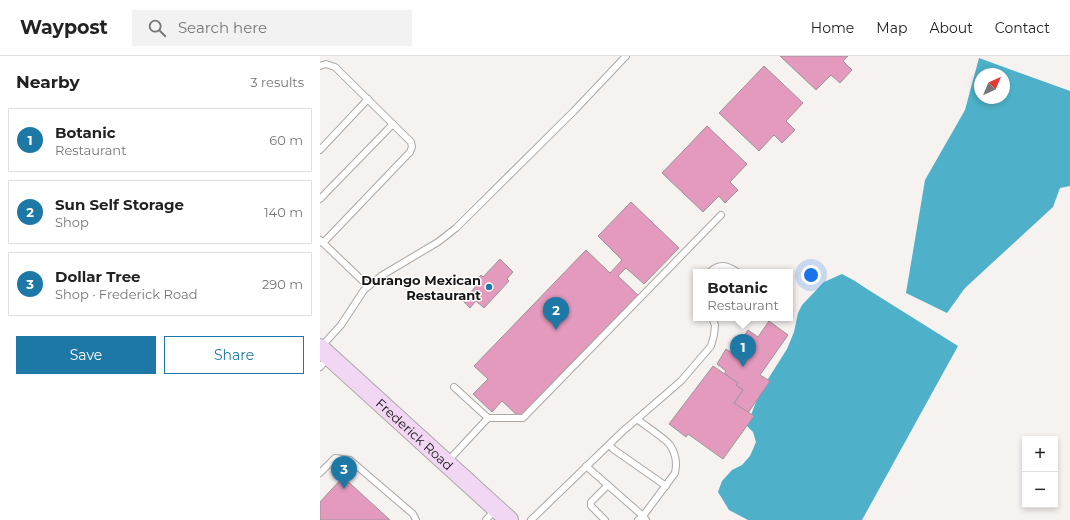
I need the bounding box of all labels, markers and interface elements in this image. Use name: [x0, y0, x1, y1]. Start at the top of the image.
search box: [132, 10, 412, 46]
text: Waypost: [20, 16, 108, 39]
icon: search: [146, 17, 168, 39]
text: Search here: [178, 18, 267, 37]
text: Home: [811, 19, 854, 37]
text: Map: [876, 19, 907, 37]
text: About: [929, 19, 973, 37]
text: Contact: [995, 19, 1050, 37]
north arrow: [974, 68, 1010, 104]
text: Nearby: [16, 72, 80, 92]
text: 3 results: [250, 74, 304, 90]
text: Botanic: [55, 123, 116, 142]
text: 1: [27, 132, 33, 148]
text: 60 m: [269, 132, 303, 148]
text: Restaurant: [55, 142, 126, 158]
text: Sun Self Storage: [55, 195, 184, 214]
text: 2: [26, 204, 34, 220]
text: 140 m: [264, 204, 303, 220]
text: Shop: [55, 214, 89, 230]
your location: [801, 265, 821, 285]
text: Dollar Tree: [55, 267, 141, 286]
popup: [693, 269, 793, 321]
place label: Durango Mexican Restaurant: [361, 272, 481, 303]
text: 3: [26, 276, 34, 292]
text: 290 m: [262, 276, 303, 292]
text: Botanic: [707, 278, 768, 297]
marker: Durango Mexican Restaurant: [484, 282, 494, 292]
text: Shop · Frederick Road: [55, 286, 198, 302]
pin: 2: [543, 297, 569, 330]
text: Restaurant: [707, 297, 779, 313]
pin: 1: [730, 334, 756, 367]
button: Save: [16, 336, 156, 374]
button: Share: [164, 336, 304, 374]
street label: Frederick Road: [373, 395, 457, 473]
map controls: [1022, 436, 1058, 508]
button: +: [1022, 436, 1058, 472]
pin: 3: [331, 456, 357, 489]
button: −: [1022, 472, 1058, 508]

